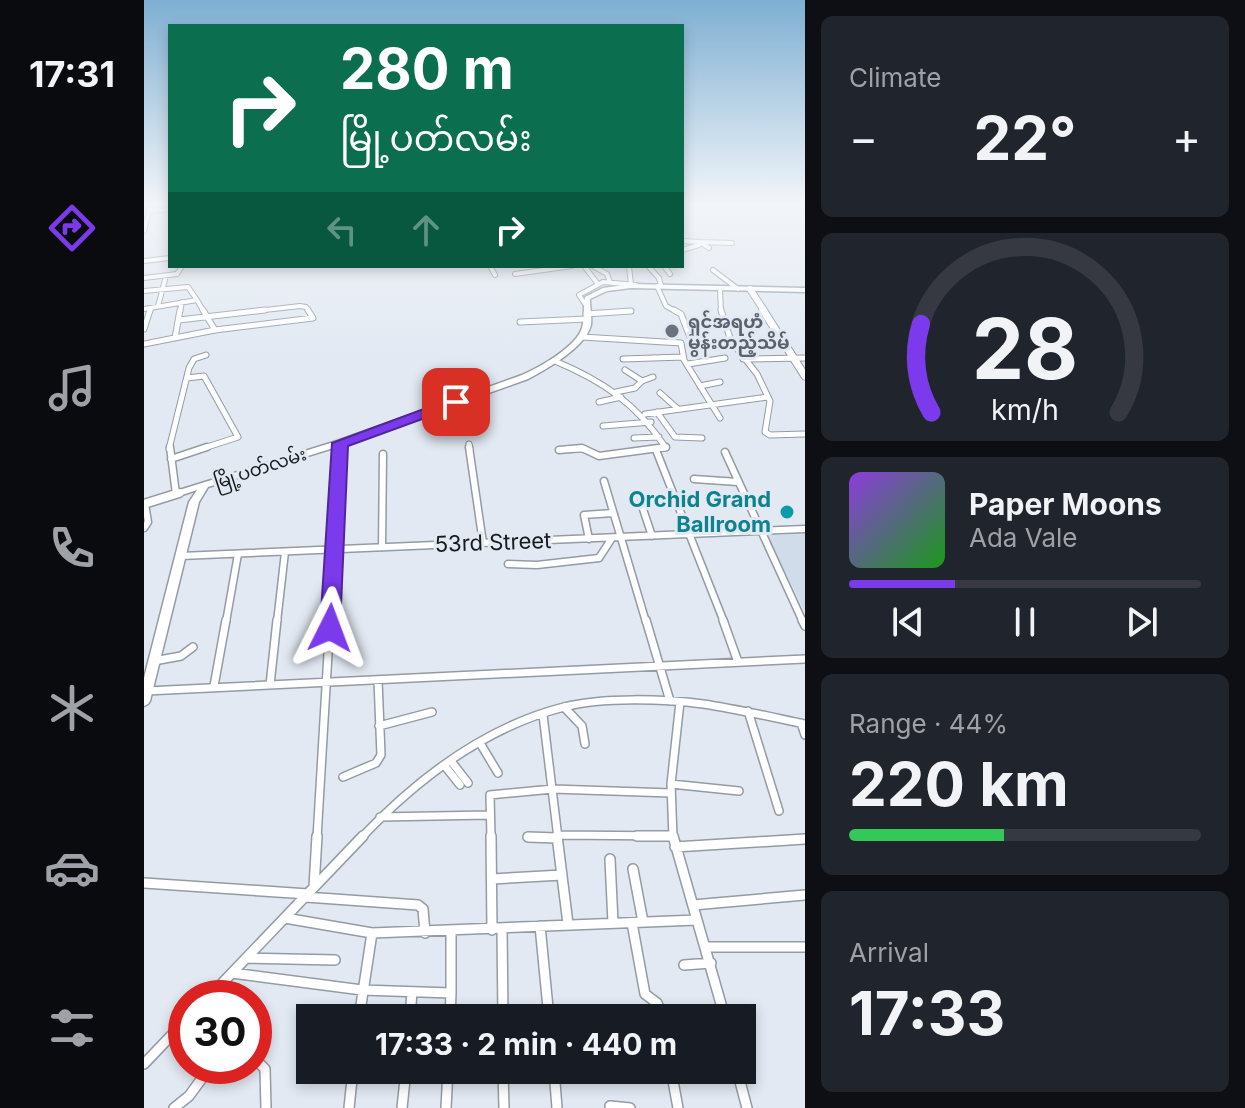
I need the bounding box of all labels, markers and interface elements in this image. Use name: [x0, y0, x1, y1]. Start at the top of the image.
text: 280 m: [340, 35, 514, 103]
text: 17:31: [29, 52, 115, 96]
icon: right: [208, 56, 312, 160]
text: Climate: [849, 62, 941, 93]
text: 22°: [973, 102, 1077, 174]
text: −: [849, 111, 878, 165]
text: +: [1172, 111, 1201, 165]
text: မြို့ပတ်လမ်း: [340, 116, 532, 160]
icon: directions: [44, 200, 100, 256]
icon: left: [320, 208, 364, 252]
icon: ahead: [404, 208, 448, 252]
icon: right: [488, 208, 532, 252]
text: 28: [972, 298, 1078, 399]
place label: ရှင်အရဟံ မွန်းတည့်သိမ်: [688, 310, 790, 357]
marker: ရှင်အရဟံ မွန်းတည့်သိမ်: [663, 322, 681, 340]
icon: music: [44, 360, 100, 416]
pin: [422, 368, 490, 436]
icon: arrive: [434, 380, 478, 424]
text: km/h: [991, 392, 1059, 427]
street label: မြို့ပတ်လမ်း: [210, 440, 310, 498]
place label: Orchid Grand Ballroom: [628, 486, 771, 537]
text: Paper Moons: [969, 486, 1162, 522]
marker: Orchid Grand Ballroom: [778, 503, 796, 521]
icon: phone: [44, 520, 100, 576]
text: Ada Vale: [969, 522, 1077, 553]
street label: 53rd Street: [434, 527, 552, 557]
position arrow: [288, 586, 372, 670]
icon: previous: [886, 600, 930, 644]
icon: pause: [1003, 600, 1047, 644]
icon: next: [1120, 600, 1164, 644]
icon: climate: [44, 680, 100, 736]
text: Range · 44%: [849, 708, 1008, 739]
text: 220 km: [849, 748, 1069, 820]
icon: car: [44, 840, 100, 896]
text: Arrival: [849, 937, 929, 968]
text: 17:33: [849, 977, 1005, 1049]
speed limit sign: 30: [168, 980, 272, 1084]
icon: filters: [44, 1000, 100, 1056]
text: 17:33 · 2 min · 440 m: [375, 1026, 677, 1062]

